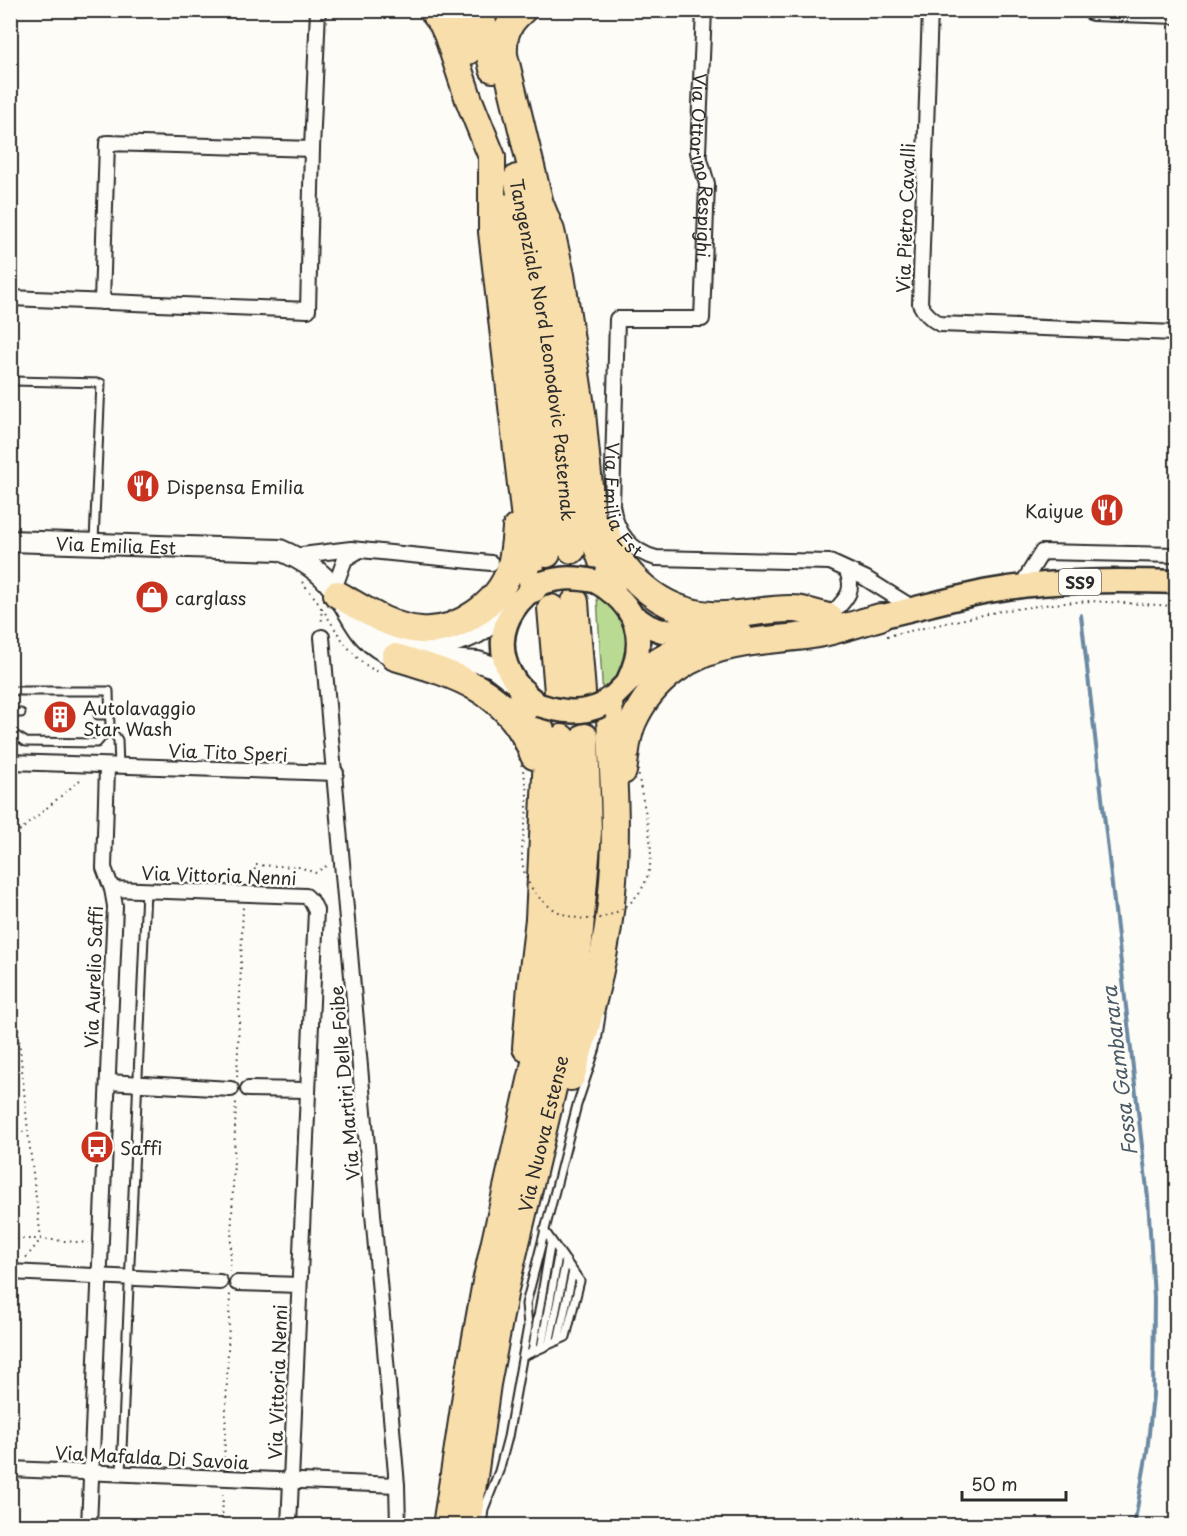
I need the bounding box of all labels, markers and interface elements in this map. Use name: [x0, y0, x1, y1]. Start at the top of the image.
street label: Via Ottorino Respighi: [684, 72, 720, 258]
street label: Via Pietro Cavalli: [889, 142, 921, 294]
street label: Tangenziale Nord Leonodovic Pasternak: [504, 176, 583, 522]
street label: Via Emilia Est: [599, 442, 649, 564]
restaurant icon: Dispensa Emilia: [125, 468, 161, 504]
place label: Dispensa Emilia: [166, 473, 304, 500]
restaurant icon: Kaiyue: [1089, 492, 1125, 528]
place label: Kaiyue: [1025, 497, 1084, 524]
street label: Via Emilia Est: [55, 529, 177, 560]
road number: SS9: [1059, 569, 1101, 595]
shop icon: carglass: [134, 579, 170, 615]
place label: carglass: [175, 584, 246, 611]
place label: Autolavaggio Star Wash: [83, 694, 196, 742]
building icon: Autolavaggio Star Wash: [42, 699, 78, 735]
street label: Via Tito Speri: [168, 736, 288, 768]
street label: Via Vittoria Nenni: [141, 859, 297, 891]
street label: Via Aurelio Saffi: [77, 905, 109, 1049]
water label: Fossa Gambarara: [1094, 983, 1144, 1158]
street label: Via Martiri Delle Foibe: [322, 985, 366, 1181]
street label: Via Nuova Estense: [510, 1052, 574, 1215]
bus stop icon: Saffi: [79, 1129, 115, 1165]
place label: Saffi: [120, 1134, 162, 1161]
street label: Via Vittoria Nenni: [261, 1304, 293, 1460]
street label: Via Mafalda Di Savoia: [54, 1438, 250, 1476]
scale bar: [962, 1464, 1066, 1502]
text: 50 m: [971, 1470, 1018, 1497]

